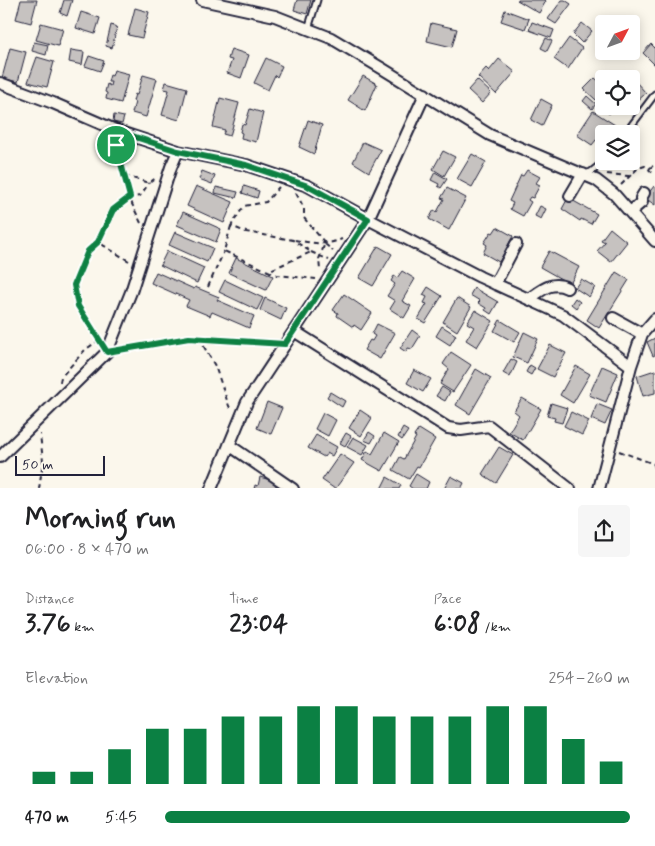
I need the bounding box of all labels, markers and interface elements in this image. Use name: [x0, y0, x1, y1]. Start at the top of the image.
north arrow: [595, 15, 640, 60]
map controls: [595, 15, 640, 170]
button: locate: [595, 70, 640, 115]
pin: [95, 124, 137, 166]
button: layers: [595, 125, 640, 170]
icon: arrive: [102, 131, 130, 159]
scale bar: [15, 453, 105, 477]
text: 50 m: [22, 456, 53, 474]
text: Morning run: [25, 501, 176, 538]
button: share: [578, 505, 630, 557]
text: 06:00 · 8 × 470 m: [25, 539, 149, 560]
text: Distance: [25, 590, 74, 608]
text: Time: [229, 590, 259, 608]
text: Pace: [434, 590, 462, 608]
text: 3.76: [25, 608, 71, 641]
text: 23:04: [229, 608, 288, 641]
text: 6:08: [434, 608, 481, 641]
text: km: [71, 618, 95, 636]
text: /km: [481, 618, 511, 636]
text: Elevation: [25, 668, 88, 689]
text: 254–260 m: [549, 668, 630, 689]
text: 470 m: [25, 807, 69, 828]
text: 5:45: [105, 807, 137, 828]

